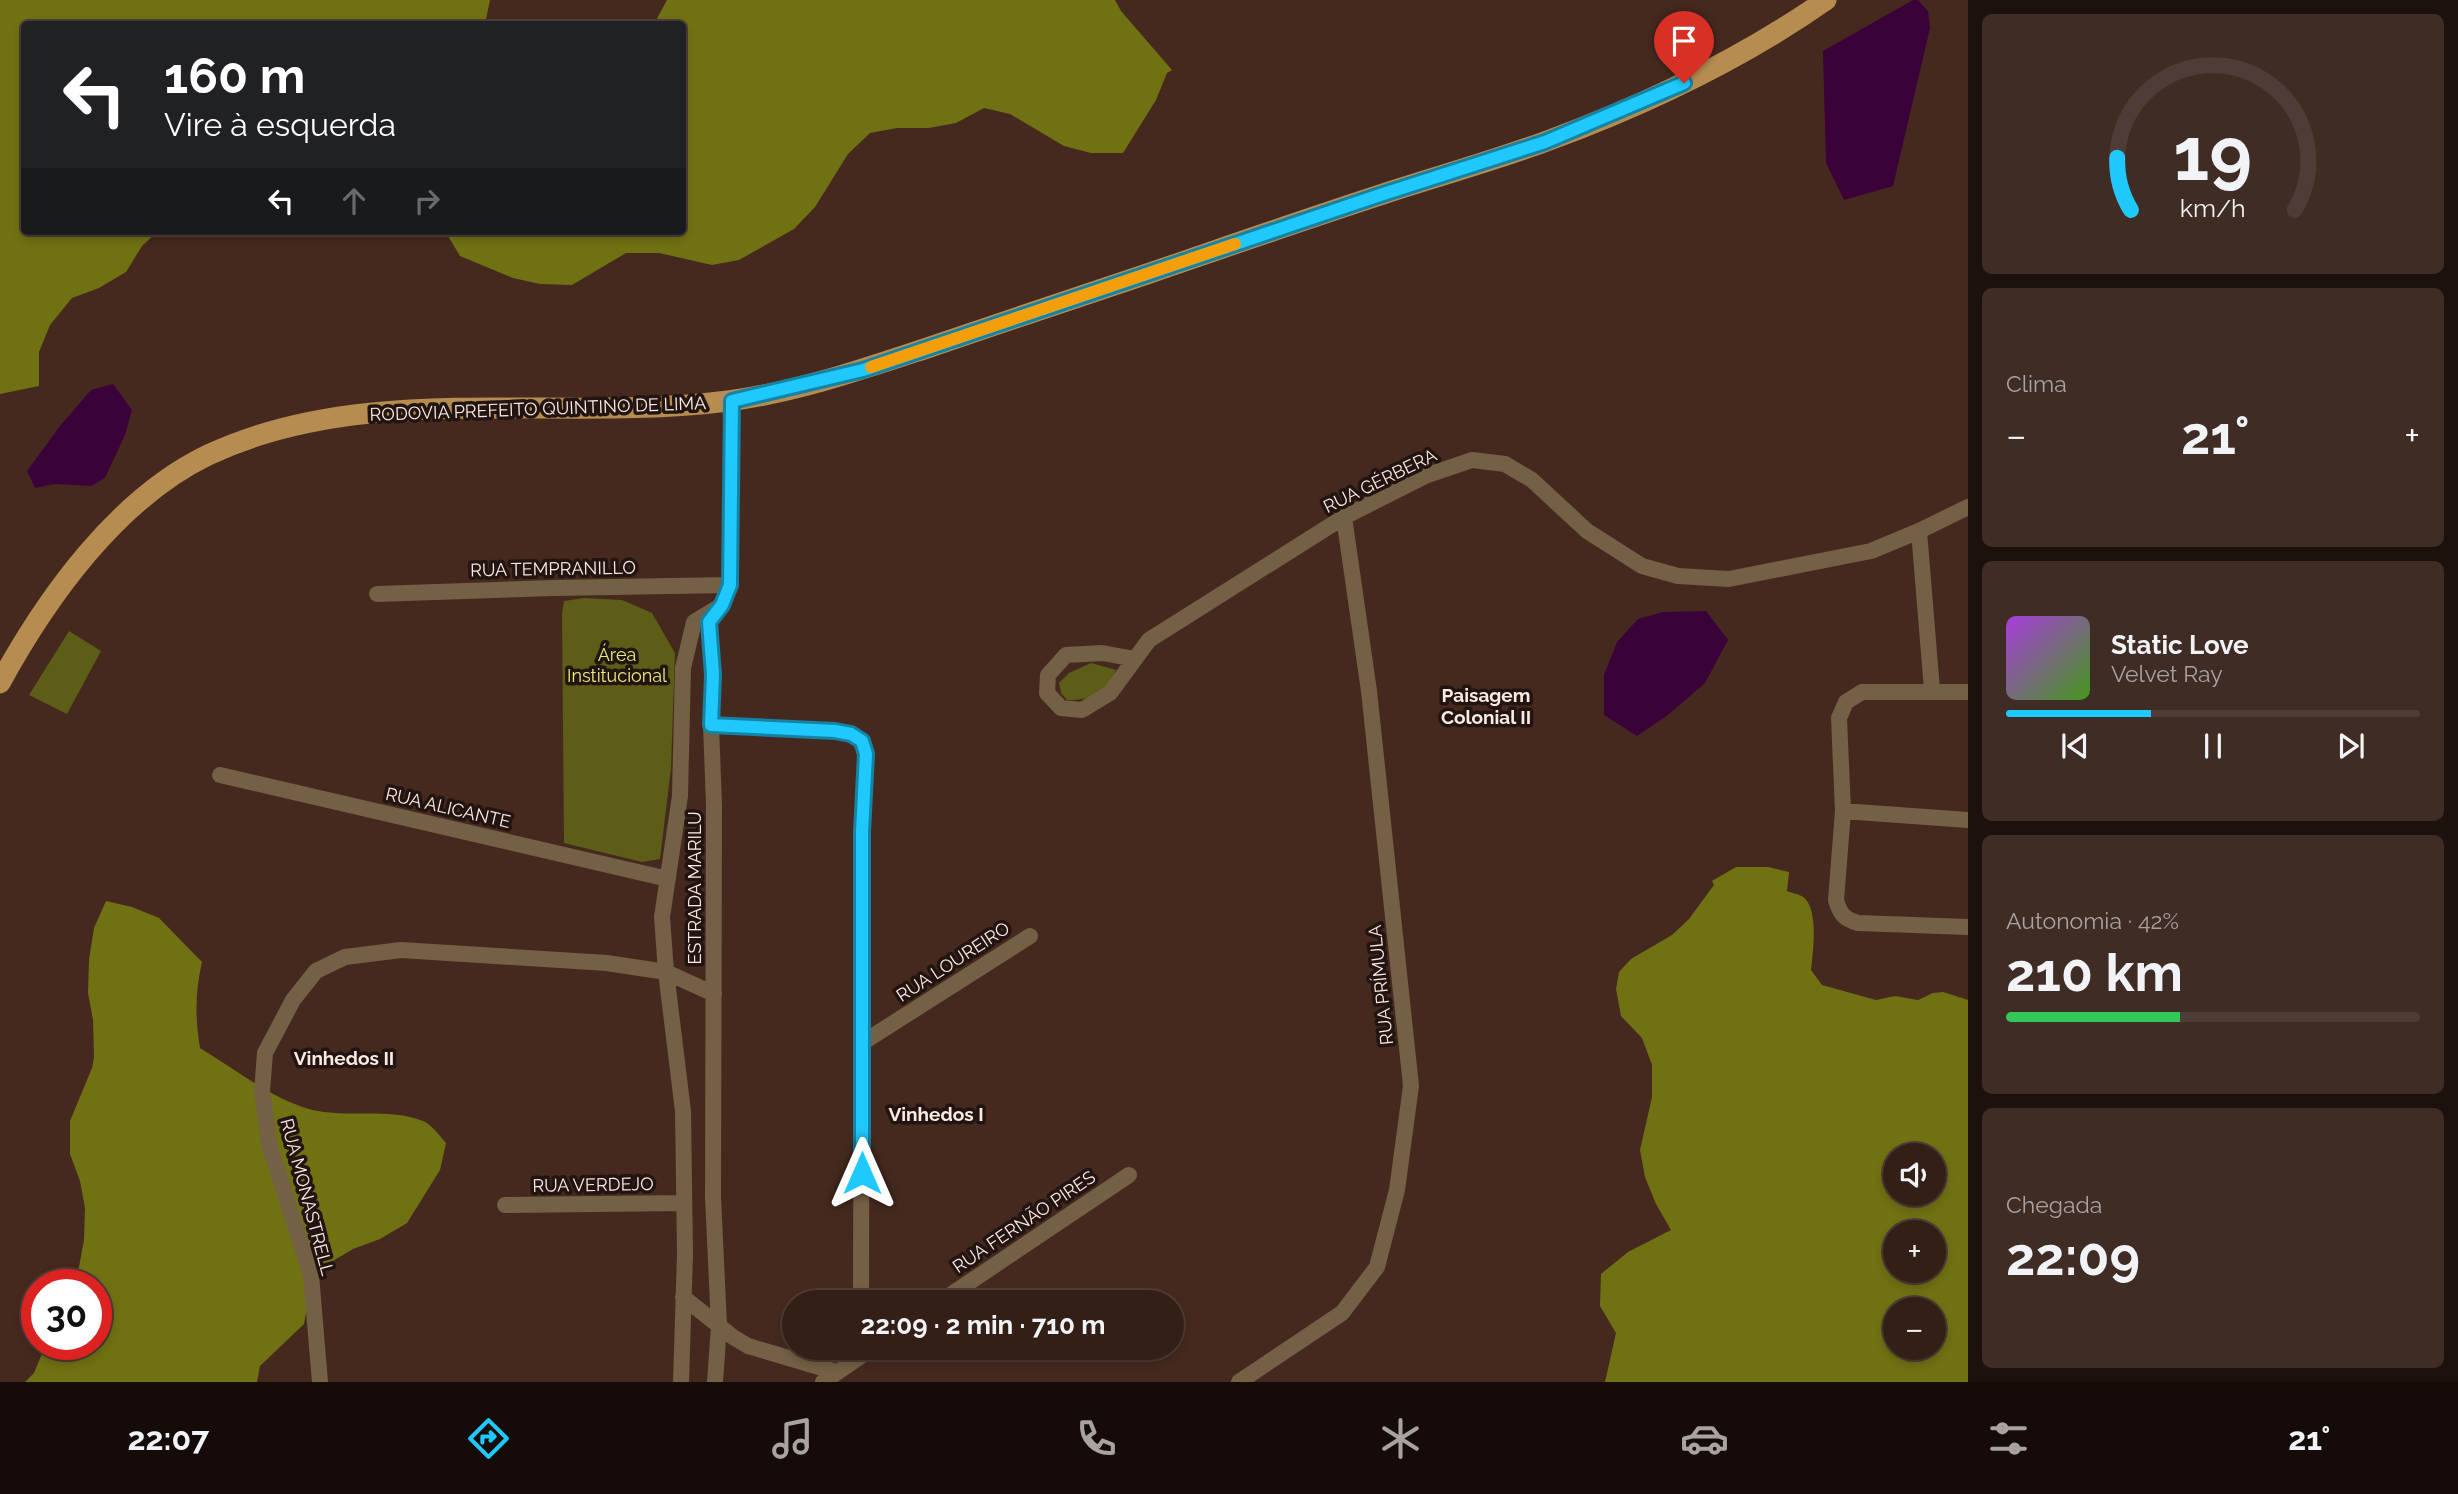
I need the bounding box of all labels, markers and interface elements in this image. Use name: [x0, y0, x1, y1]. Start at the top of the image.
pin: [1654, 11, 1714, 83]
icon: arrive: [1665, 22, 1703, 60]
text: 160 m: [164, 47, 305, 104]
icon: left: [49, 49, 140, 140]
text: Vire à esquerda: [164, 106, 396, 143]
text: 19: [2174, 112, 2252, 197]
icon: left: [262, 182, 300, 220]
icon: ahead: [335, 182, 373, 220]
icon: right: [408, 182, 446, 220]
text: km/h: [2180, 193, 2246, 223]
text: Clima: [2006, 370, 2067, 397]
street label: RODOVIA PREFEITO QUINTINO DE LIMA: [369, 392, 707, 425]
text: 21°: [2181, 405, 2250, 466]
text: −: [2006, 413, 2026, 458]
text: +: [2404, 413, 2420, 458]
street label: RUA GÉRBERA: [1319, 443, 1440, 517]
street label: RUA TEMPRANILLO: [470, 557, 636, 580]
text: Static Love: [2111, 630, 2249, 660]
park label: Área Institucional: [567, 643, 667, 686]
text: Velvet Ray: [2111, 660, 2223, 687]
district label: Paisagem Colonial II: [1441, 684, 1531, 728]
icon: previous: [2056, 727, 2094, 765]
icon: pause: [2194, 727, 2232, 765]
icon: next: [2332, 727, 2370, 765]
street label: RUA ALICANTE: [384, 783, 513, 832]
street label: ESTRADA MARILU: [684, 812, 705, 964]
text: Autonomia · 42%: [2006, 907, 2179, 934]
street label: RUA LOUREIRO: [892, 917, 1013, 1006]
street label: RUA PRÍMULA: [1363, 924, 1397, 1046]
text: 210 km: [2006, 942, 2183, 1003]
district label: Vinhedos II: [294, 1047, 394, 1069]
district label: Vinhedos I: [888, 1103, 984, 1125]
street label: RUA MONASTRELL: [276, 1116, 339, 1278]
position arrow: [825, 1136, 899, 1210]
map controls: [1883, 1143, 1946, 1360]
button: sound: [1883, 1143, 1946, 1206]
street label: RUA FERNÃO PIRES: [949, 1166, 1099, 1277]
street label: RUA VERDEJO: [532, 1173, 654, 1196]
text: Chegada: [2006, 1191, 2102, 1218]
button: +: [1883, 1220, 1946, 1283]
text: 22:09: [2006, 1226, 2140, 1287]
speed limit sign: 30: [21, 1269, 112, 1360]
button: −: [1883, 1297, 1946, 1360]
text: 22:09 · 2 min · 710 m: [861, 1310, 1105, 1340]
icon: directions: [464, 1414, 513, 1463]
icon: music: [768, 1414, 817, 1463]
icon: phone: [1072, 1414, 1121, 1463]
icon: climate: [1376, 1414, 1425, 1463]
icon: car: [1680, 1414, 1729, 1463]
icon: filters: [1984, 1414, 2033, 1463]
text: 22:07: [128, 1420, 209, 1457]
text: 21°: [2288, 1420, 2330, 1457]

